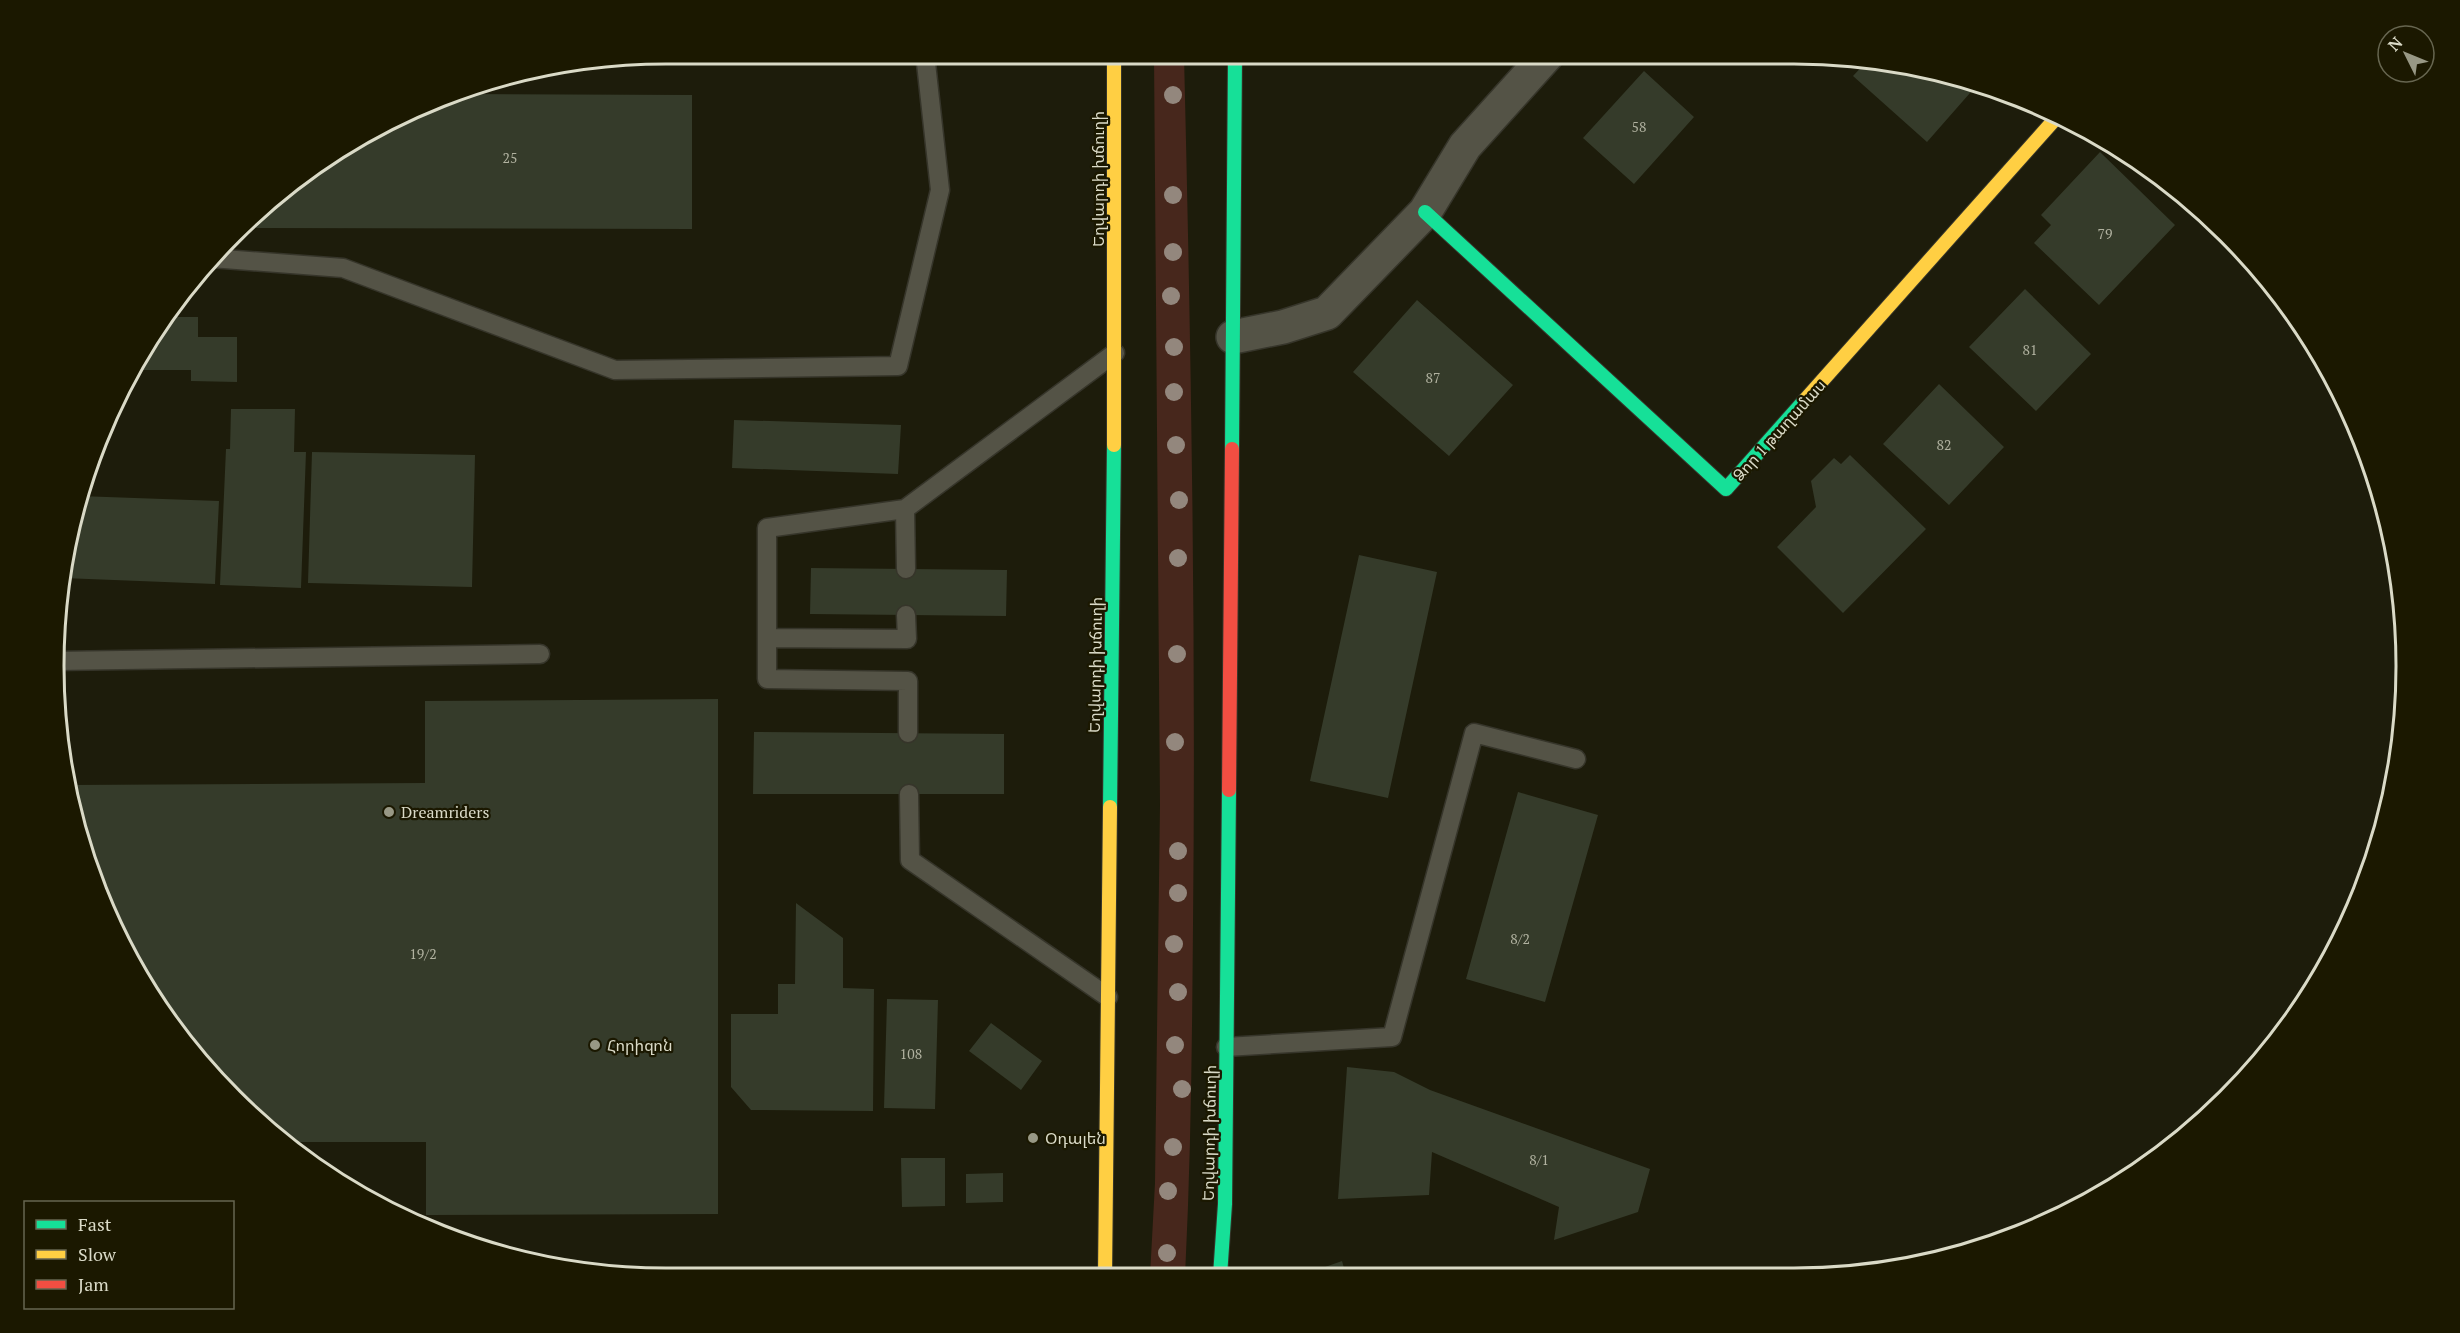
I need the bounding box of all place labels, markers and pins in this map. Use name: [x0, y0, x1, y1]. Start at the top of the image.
place label: Dreamriders: [401, 801, 489, 823]
marker: Dreamriders: [382, 805, 396, 819]
place label: Հորիզոն: [607, 1034, 672, 1056]
marker: Հորիզոն: [588, 1038, 602, 1052]
place label: Օդալեն: [1045, 1127, 1106, 1149]
marker: Օդալեն: [1026, 1131, 1040, 1145]

